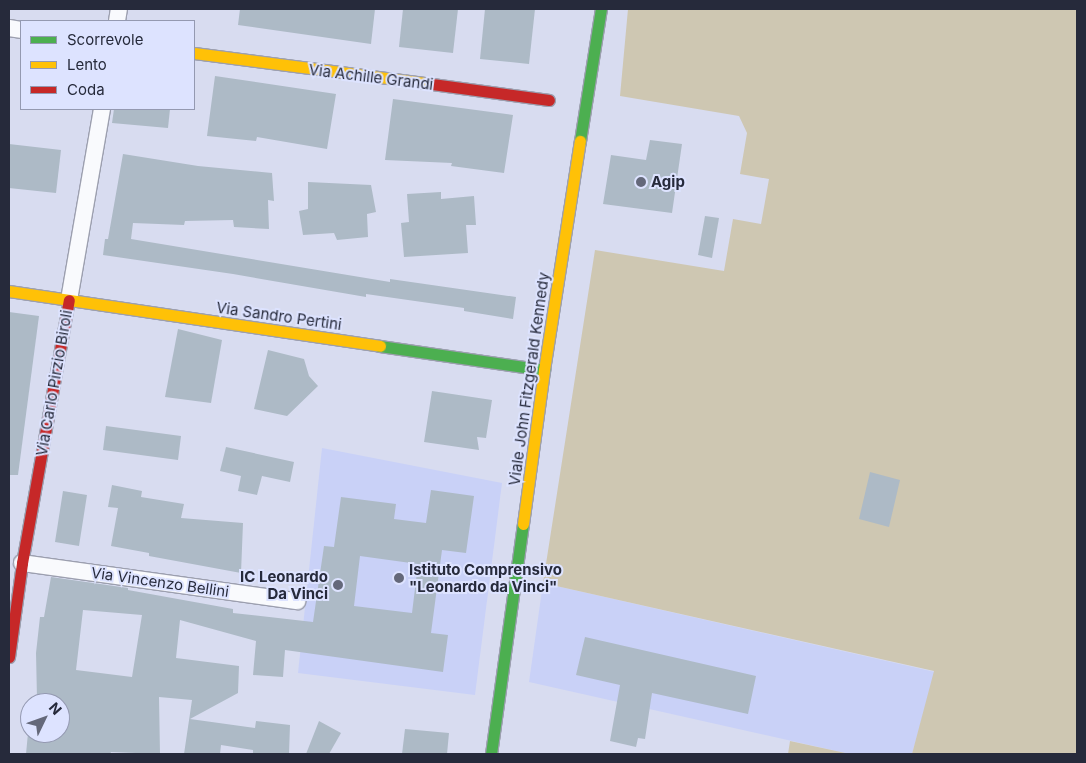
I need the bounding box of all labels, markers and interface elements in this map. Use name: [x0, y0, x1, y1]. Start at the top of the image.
legend: [20, 20, 195, 110]
text: Scorrevole: [67, 30, 143, 49]
text: Lento: [67, 55, 107, 74]
street label: Via Achille Grandi: [308, 60, 434, 94]
text: Coda: [67, 80, 105, 99]
place label: Agip: [651, 173, 685, 191]
marker: Agip: [635, 176, 647, 188]
street label: Viale John Fitzgerald Kennedy: [505, 271, 553, 487]
street label: Via Sandro Pertini: [215, 298, 343, 334]
street label: Via Carlo Pirzio Biroli: [32, 309, 76, 457]
place label: Istituto Comprensivo "Leonardo da Vinci": [409, 560, 562, 595]
street label: Via Vincenzo Bellini: [90, 563, 230, 601]
place label: IC Leonardo Da Vinci: [240, 567, 328, 602]
marker: Istituto Comprensivo "Leonardo da Vinci": [393, 572, 405, 584]
marker: IC Leonardo Da Vinci: [332, 579, 344, 591]
north arrow: [20, 693, 70, 743]
text: N: [46, 699, 66, 718]

